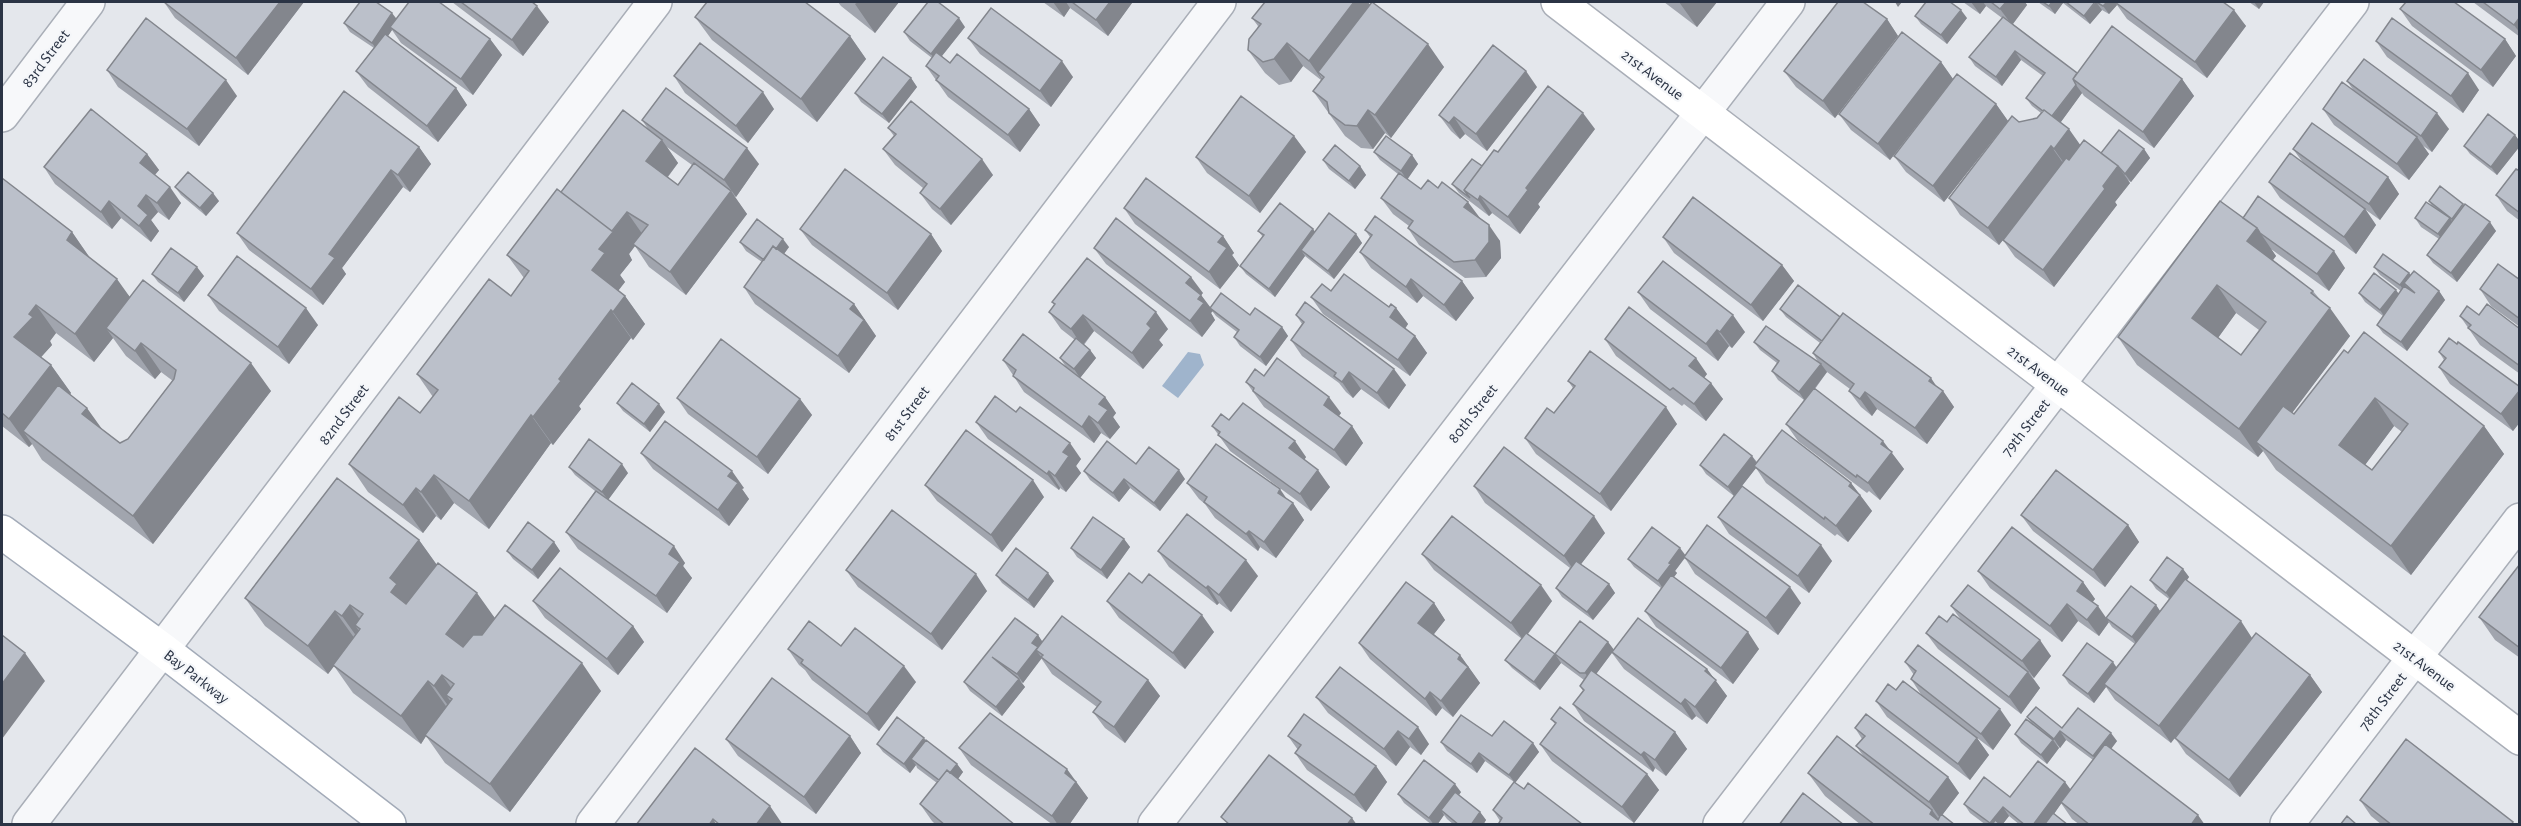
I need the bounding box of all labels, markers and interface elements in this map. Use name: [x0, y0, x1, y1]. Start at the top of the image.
street label: 83rd Street: [19, 27, 73, 91]
street label: 21st Avenue: [1618, 46, 1686, 103]
street label: 21st Avenue: [2004, 342, 2072, 399]
street label: 82nd Street: [316, 381, 372, 448]
street label: 80th Street: [1445, 381, 1501, 446]
street label: 81st Street: [881, 383, 933, 444]
street label: 79th Street: [1999, 396, 2053, 459]
street label: 21st Avenue: [2390, 637, 2458, 694]
street label: Bay Parkway: [160, 647, 232, 708]
street label: 78th Street: [2356, 670, 2410, 734]

